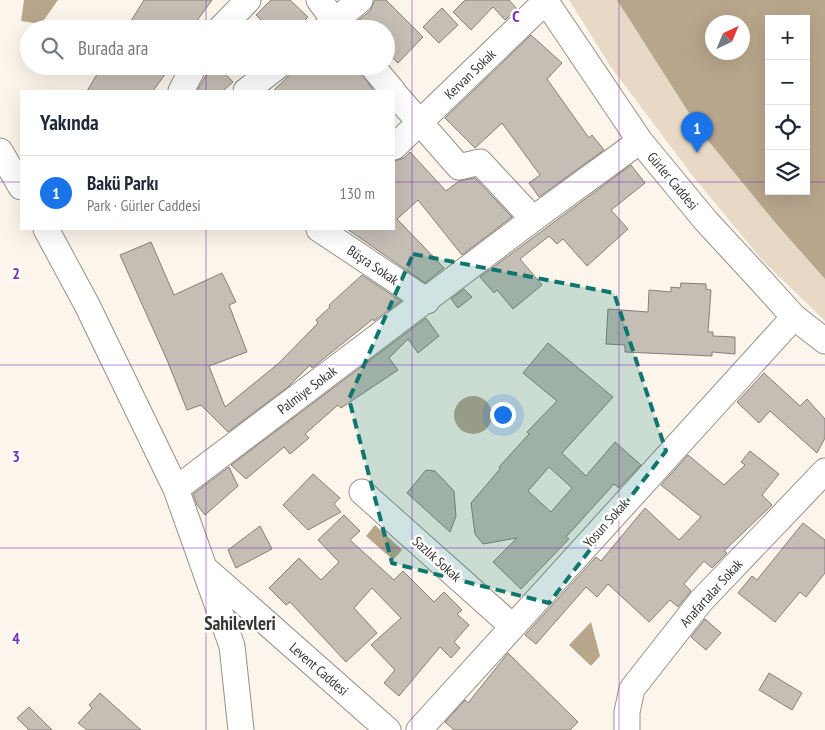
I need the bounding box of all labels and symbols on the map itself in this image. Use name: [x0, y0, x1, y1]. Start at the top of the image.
text: C: [512, 6, 520, 26]
north arrow: [705, 15, 750, 60]
street label: Kervan Sokak: [441, 45, 500, 103]
pin: 1: [681, 112, 713, 153]
street label: Gürler Caddesi: [644, 148, 702, 214]
street label: Büşra Sokak: [344, 241, 403, 289]
text: 2: [12, 263, 20, 283]
street label: Palmiye Sokak: [274, 362, 341, 418]
your location: [490, 402, 516, 428]
text: 3: [12, 446, 20, 466]
street label: Yosun Sokak: [579, 494, 633, 551]
street label: Sazlık Sokak: [409, 532, 466, 586]
street label: Anafartalar Sokak: [676, 555, 747, 631]
district label: Sahilevleri: [204, 611, 276, 635]
text: 4: [12, 628, 20, 648]
street label: Levent Caddesi: [286, 638, 352, 700]

